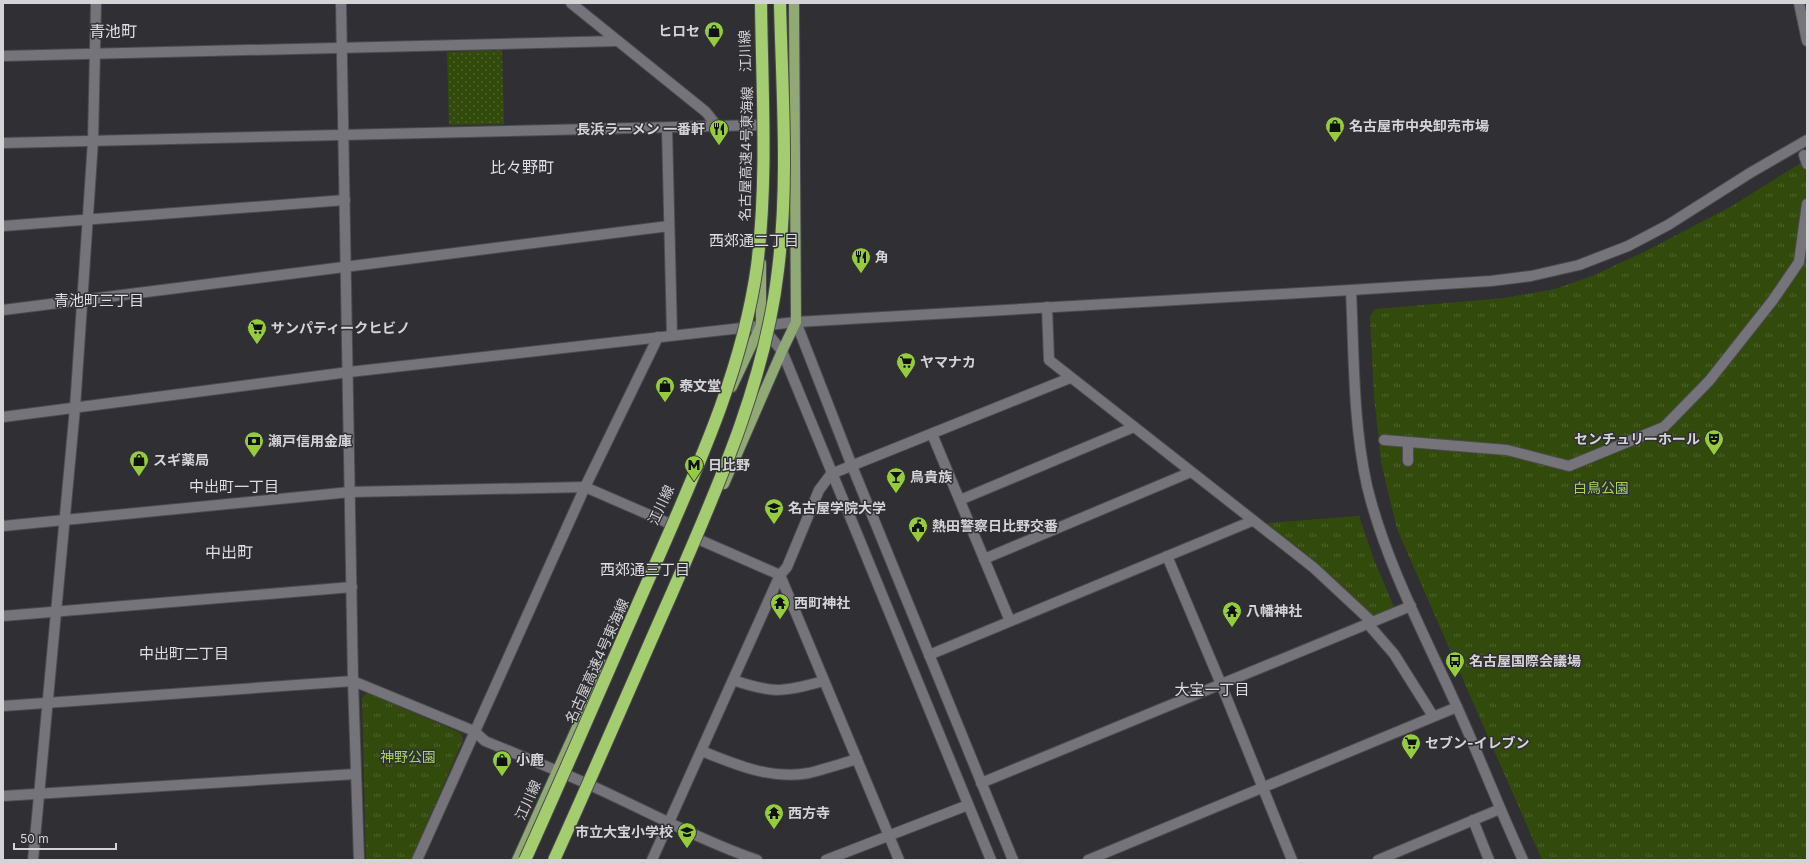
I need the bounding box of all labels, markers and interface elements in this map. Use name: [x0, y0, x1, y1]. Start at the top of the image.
shop icon: ヒロセ: [703, 20, 725, 48]
district label: 青池町: [89, 21, 137, 41]
place label: ヒロセ: [658, 22, 700, 39]
street label: 江川線: [735, 30, 754, 72]
street label: 名古屋高速4号東海線: [736, 86, 755, 222]
shop icon: 名古屋市中央卸売市場: [1324, 115, 1346, 143]
place label: 名古屋市中央卸売市場: [1349, 117, 1489, 134]
restaurant icon: 長浜ラーメン 一番軒: [708, 118, 730, 146]
place label: 長浜ラーメン 一番軒: [576, 120, 705, 137]
district label: 比々野町: [490, 157, 554, 177]
district label: 西郊通二丁目: [709, 231, 799, 250]
restaurant icon: 角: [850, 246, 872, 274]
place label: 角: [875, 248, 889, 265]
district label: 青池町三丁目: [54, 291, 144, 310]
supermarket icon: サンパティークヒビノ: [246, 317, 268, 345]
place label: サンパティークヒビノ: [271, 319, 410, 336]
supermarket icon: ヤマナカ: [895, 351, 917, 379]
place label: ヤマナカ: [920, 353, 976, 370]
shop icon: 泰文堂: [654, 375, 676, 403]
place label: 泰文堂: [679, 377, 721, 394]
theatre icon: センチュリーホール: [1703, 428, 1725, 456]
bank icon: 瀬戸信用金庫: [243, 430, 265, 458]
place label: センチュリーホール: [1574, 430, 1700, 447]
place label: 瀬戸信用金庫: [268, 432, 352, 449]
shop icon: スギ薬局: [128, 449, 150, 477]
place label: スギ薬局: [153, 451, 209, 468]
metro station icon: 日比野: [683, 454, 705, 482]
place label: 日比野: [708, 456, 750, 473]
bar icon: 鳥貴族: [885, 466, 907, 494]
place label: 鳥貴族: [910, 468, 953, 485]
district label: 中出町一丁目: [189, 477, 279, 496]
park label: 白鳥公園: [1573, 479, 1629, 496]
street label: 江川線: [644, 482, 677, 527]
school or university icon: 名古屋学院大学: [763, 497, 785, 525]
place label: 名古屋学院大学: [788, 499, 886, 516]
public building icon: 熱田警察日比野交番: [907, 515, 929, 543]
place label: 熱田警察日比野交番: [932, 517, 1058, 534]
district label: 中出町: [205, 542, 253, 562]
district label: 西郊通三丁目: [600, 560, 690, 579]
temple icon: 西町神社: [769, 592, 791, 620]
place label: 西町神社: [794, 594, 850, 611]
street label: 名古屋高速4号東海線: [561, 596, 632, 726]
temple icon: 八幡神社: [1221, 600, 1243, 628]
place label: 八幡神社: [1246, 602, 1302, 619]
district label: 中出町二丁目: [139, 644, 229, 663]
bus stop icon: 名古屋国際会議場: [1444, 650, 1466, 678]
place label: 名古屋国際会議場: [1469, 652, 1581, 669]
district label: 大宝一丁目: [1174, 680, 1250, 699]
supermarket icon: セブン-イレブン: [1400, 732, 1422, 760]
place label: セブン-イレブン: [1425, 734, 1530, 751]
park label: 神野公園: [380, 748, 436, 765]
shop icon: 小鹿: [491, 749, 513, 777]
place label: 小鹿: [516, 751, 544, 768]
street label: 江川線: [511, 777, 544, 822]
temple icon: 西方寺: [763, 802, 785, 830]
place label: 西方寺: [788, 804, 830, 821]
school or university icon: 市立大宝小学校: [676, 821, 698, 849]
place label: 市立大宝小学校: [575, 823, 673, 840]
scale bar: [14, 825, 116, 851]
text: 50 m: [20, 831, 49, 846]

